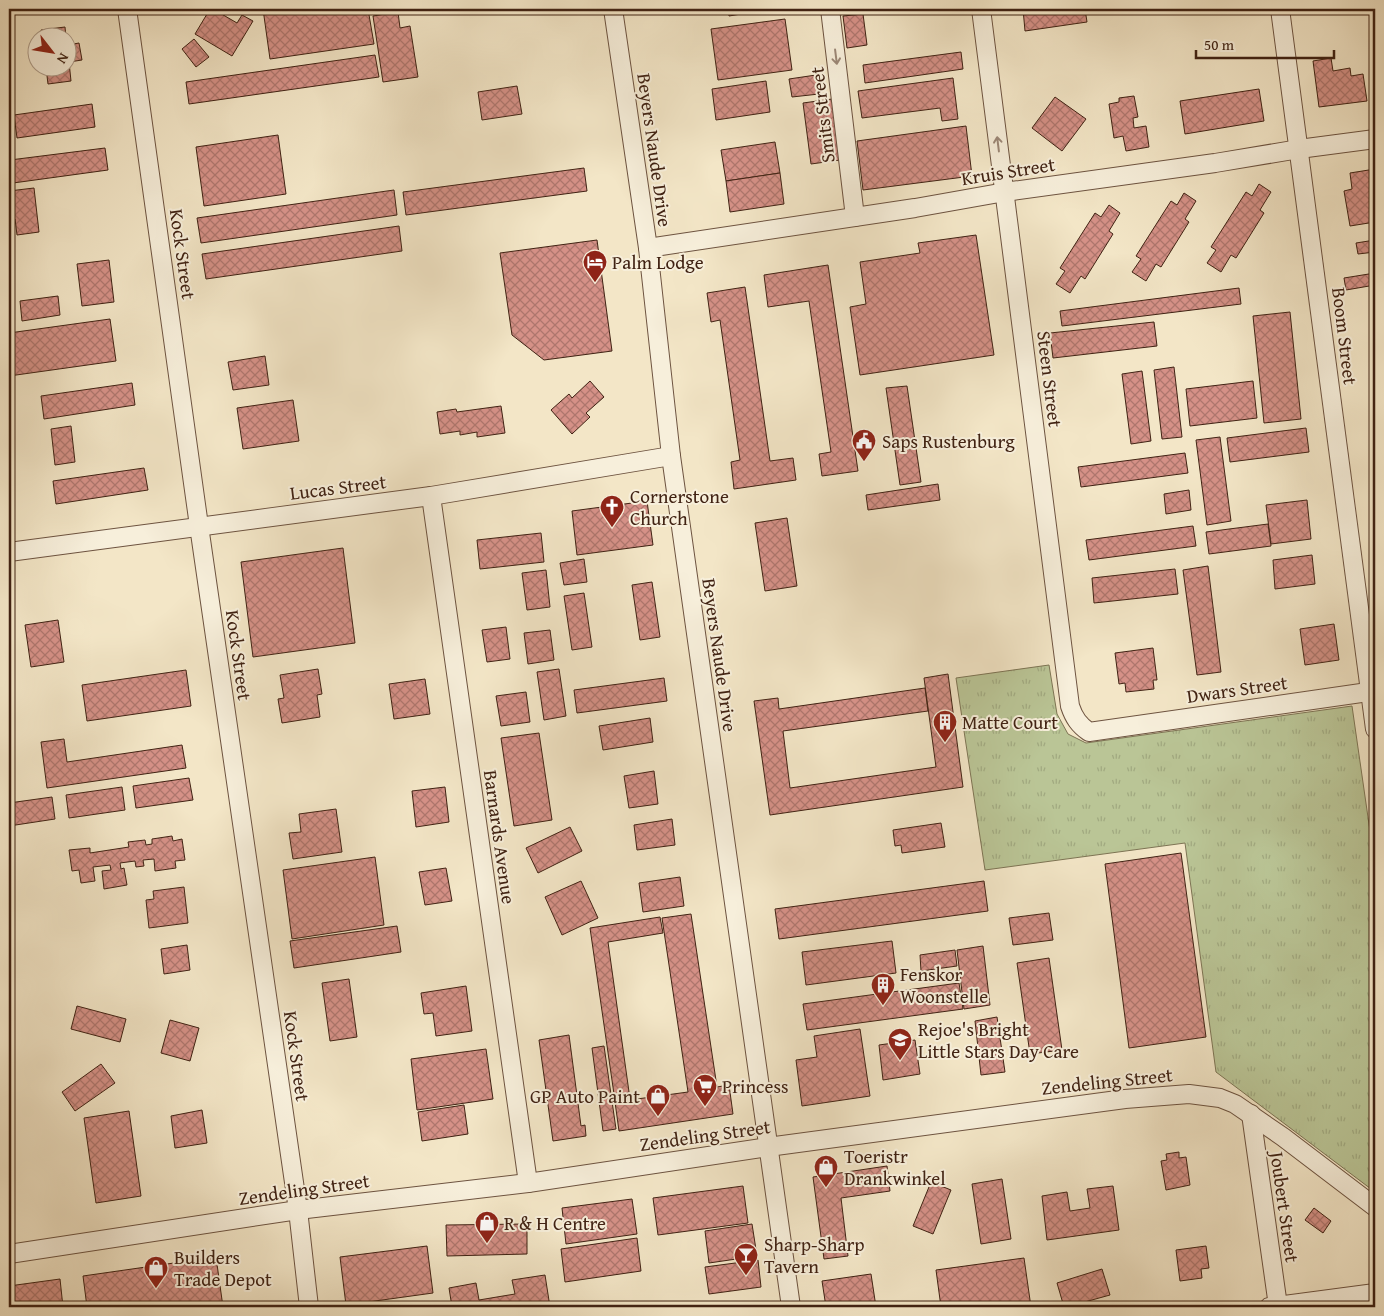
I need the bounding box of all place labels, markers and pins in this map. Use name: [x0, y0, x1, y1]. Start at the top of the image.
place label: Palm Lodge: [612, 248, 704, 276]
hotel icon: Palm Lodge: [582, 249, 608, 283]
place label: Saps Rustenburg: [882, 427, 1015, 455]
public building icon: Saps Rustenburg: [851, 428, 877, 462]
place label: Cornerstone Church: [630, 482, 729, 532]
church icon: Cornerstone Church: [599, 494, 625, 528]
place label: Matte Court: [962, 708, 1058, 736]
building icon: Matte Court: [932, 709, 958, 743]
place label: Fenskor Woonstelle: [900, 960, 988, 1010]
building icon: Fenskor Woonstelle: [870, 972, 896, 1006]
place label: Rejoe's Bright Little Stars Day Care: [918, 1015, 1079, 1065]
school or university icon: Rejoe's Bright Little Stars Day Care: [887, 1027, 913, 1061]
place label: Princess: [722, 1072, 788, 1100]
supermarket icon: Princess: [692, 1073, 718, 1107]
place label: GP Auto Paint: [530, 1082, 640, 1110]
shop icon: GP Auto Paint: [645, 1083, 671, 1117]
place label: Toeristr Drankwinkel: [844, 1142, 946, 1192]
shop icon: Toeristr Drankwinkel: [813, 1154, 839, 1188]
place label: R & H Centre: [504, 1209, 606, 1237]
shop icon: R & H Centre: [474, 1210, 500, 1244]
place label: Sharp-Sharp Tavern: [764, 1230, 865, 1280]
bar icon: Sharp-Sharp Tavern: [733, 1242, 759, 1276]
place label: Builders Trade Depot: [174, 1243, 272, 1293]
shop icon: Builders Trade Depot: [143, 1255, 169, 1289]

